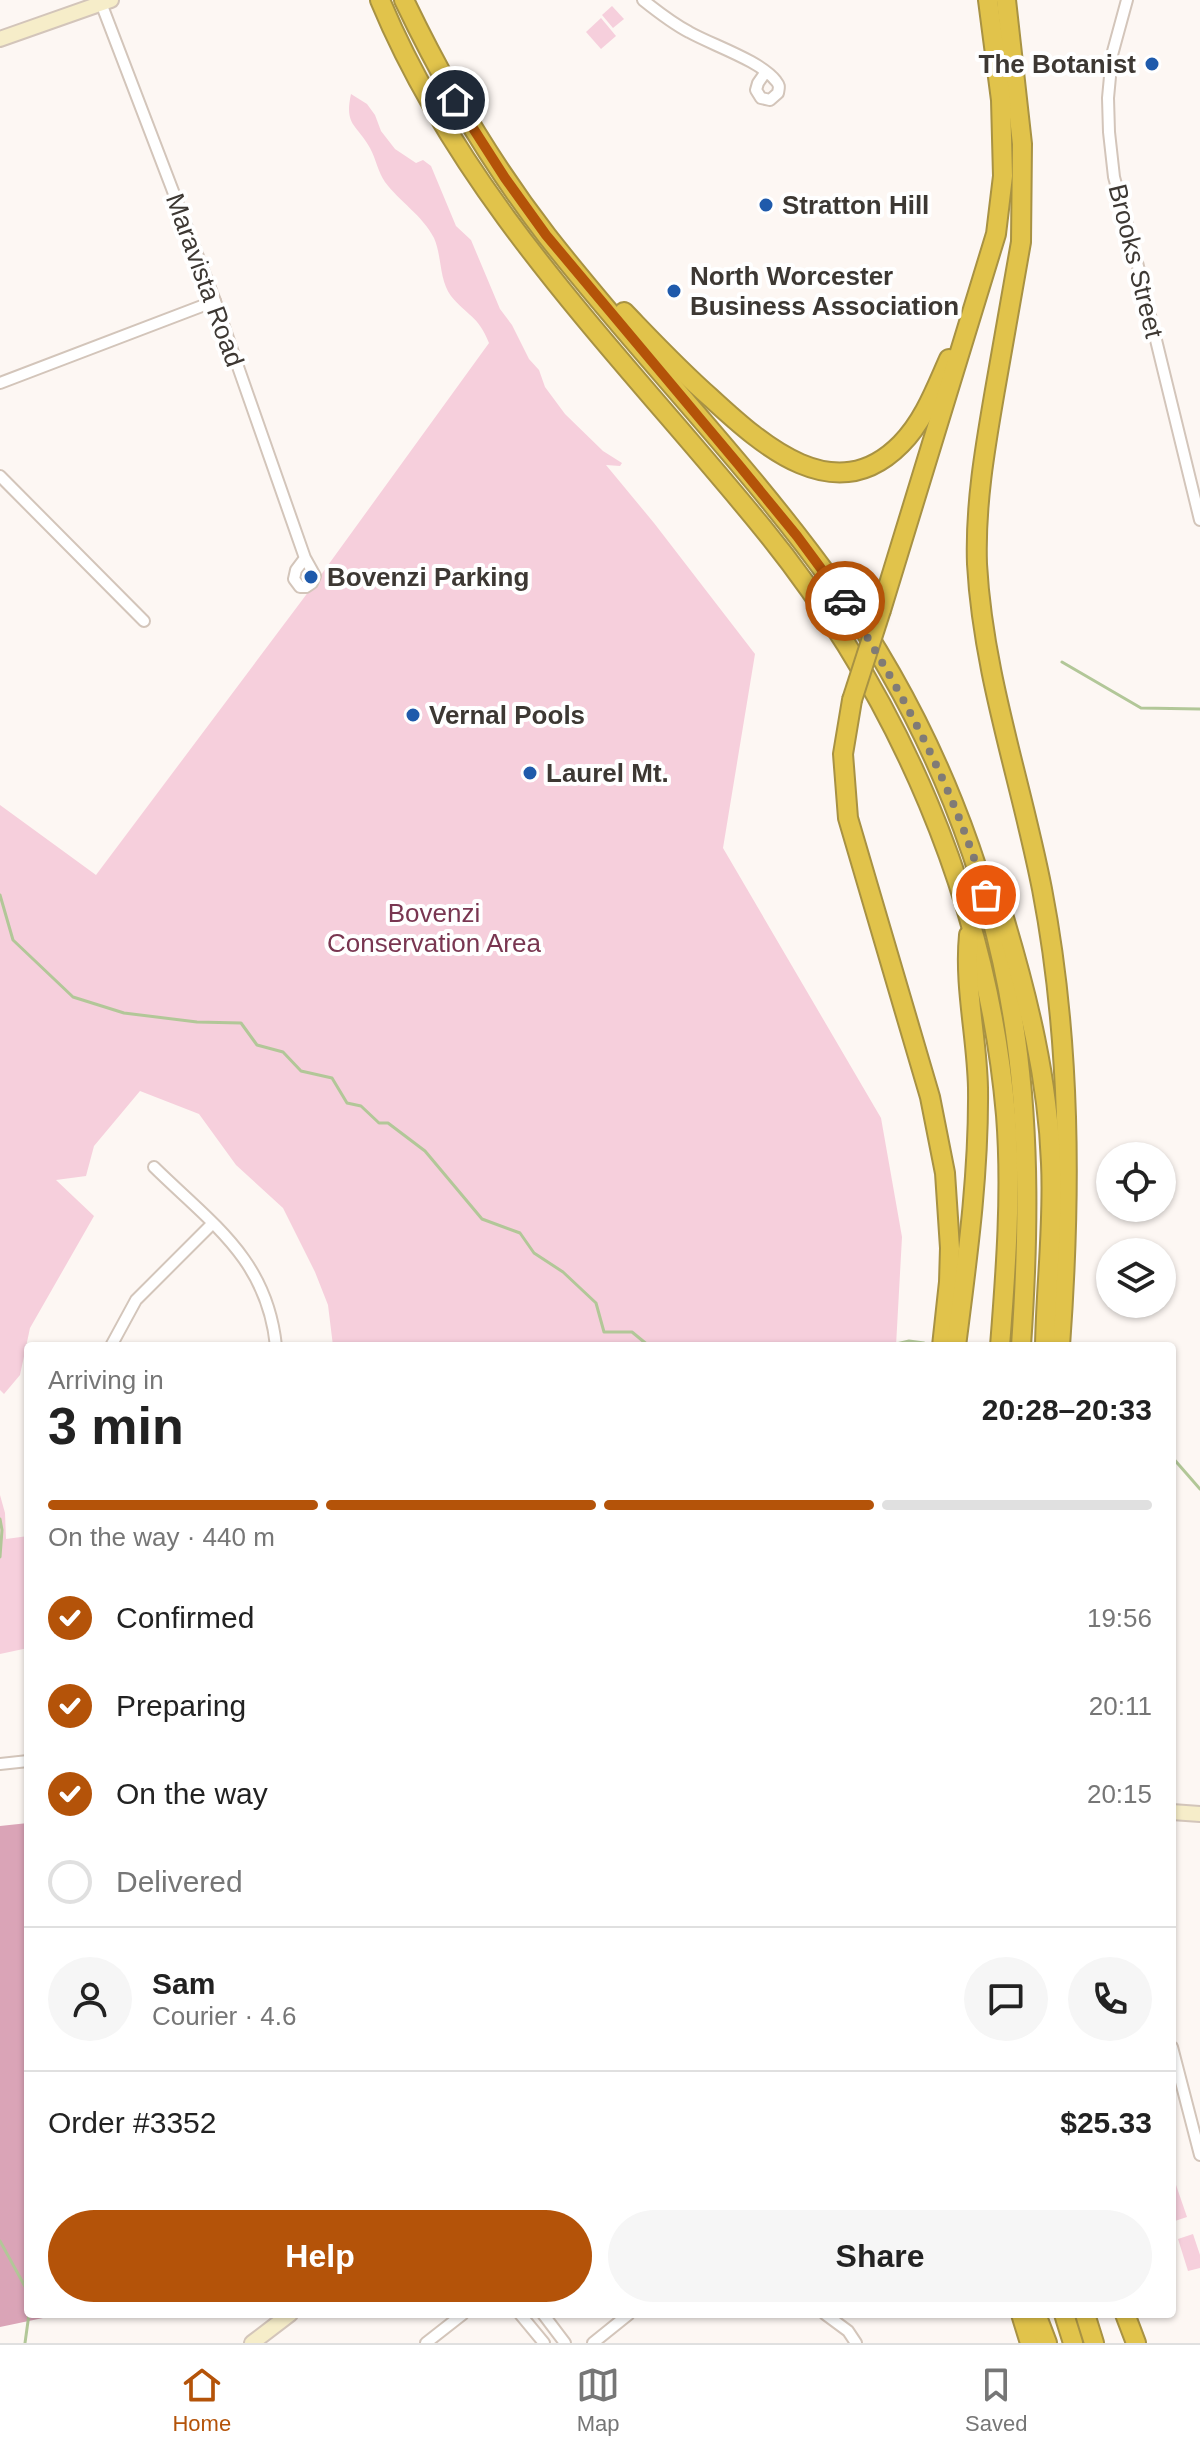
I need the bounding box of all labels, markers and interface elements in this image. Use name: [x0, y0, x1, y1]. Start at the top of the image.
place label: The Botanist: [979, 49, 1136, 79]
marker: The Botanist: [1143, 55, 1161, 73]
pin: [421, 66, 489, 134]
icon: home: [433, 78, 477, 122]
street label: Brooks Street: [1102, 181, 1170, 342]
street label: Maravista Road: [160, 189, 250, 371]
place label: Stratton Hill: [782, 190, 929, 220]
marker: Stratton Hill: [757, 196, 775, 214]
place label: North Worcester Business Association: [690, 261, 959, 321]
marker: North Worcester Business Association: [665, 282, 683, 300]
courier: [805, 561, 885, 641]
place label: Bovenzi Parking: [327, 562, 529, 592]
marker: Bovenzi Parking: [302, 568, 320, 586]
icon: car: [823, 579, 867, 623]
place label: Vernal Pools: [429, 700, 585, 730]
marker: Vernal Pools: [404, 706, 422, 724]
place label: Laurel Mt.: [546, 758, 669, 788]
marker: Laurel Mt.: [521, 764, 539, 782]
pin: [952, 861, 1020, 929]
icon: bag: [964, 873, 1008, 917]
park label: Bovenzi Conservation Area: [327, 898, 541, 958]
map controls: [1096, 1142, 1176, 1318]
button: locate: [1096, 1142, 1176, 1222]
button: layers: [1096, 1238, 1176, 1318]
text: Arriving in: [48, 1365, 164, 1395]
text: 20:28–20:33: [982, 1393, 1152, 1426]
text: 3 min: [48, 1397, 184, 1455]
text: On the way · 440 m: [48, 1522, 275, 1552]
icon: check: [48, 1596, 92, 1640]
text: Confirmed: [116, 1601, 254, 1634]
text: 19:56: [1087, 1603, 1152, 1633]
icon: check: [48, 1684, 92, 1728]
text: Preparing: [116, 1689, 246, 1722]
text: 20:11: [1089, 1691, 1152, 1721]
icon: check: [48, 1772, 92, 1816]
text: On the way: [116, 1777, 268, 1810]
text: 20:15: [1087, 1779, 1152, 1809]
text: Delivered: [116, 1865, 243, 1898]
button: person: [48, 1957, 132, 2041]
button: chat: [964, 1957, 1048, 2041]
button: phone: [1068, 1957, 1152, 2041]
text: Sam: [152, 1967, 215, 2000]
text: Courier · 4.6: [152, 2001, 297, 2031]
text: Order #3352: [48, 2106, 216, 2139]
text: $25.33: [1060, 2106, 1152, 2139]
button: Help: [48, 2210, 592, 2302]
button: Share: [608, 2210, 1152, 2302]
tab: Home: [172, 2363, 231, 2437]
tab: Map: [576, 2363, 620, 2437]
tab: Saved: [965, 2363, 1028, 2437]

